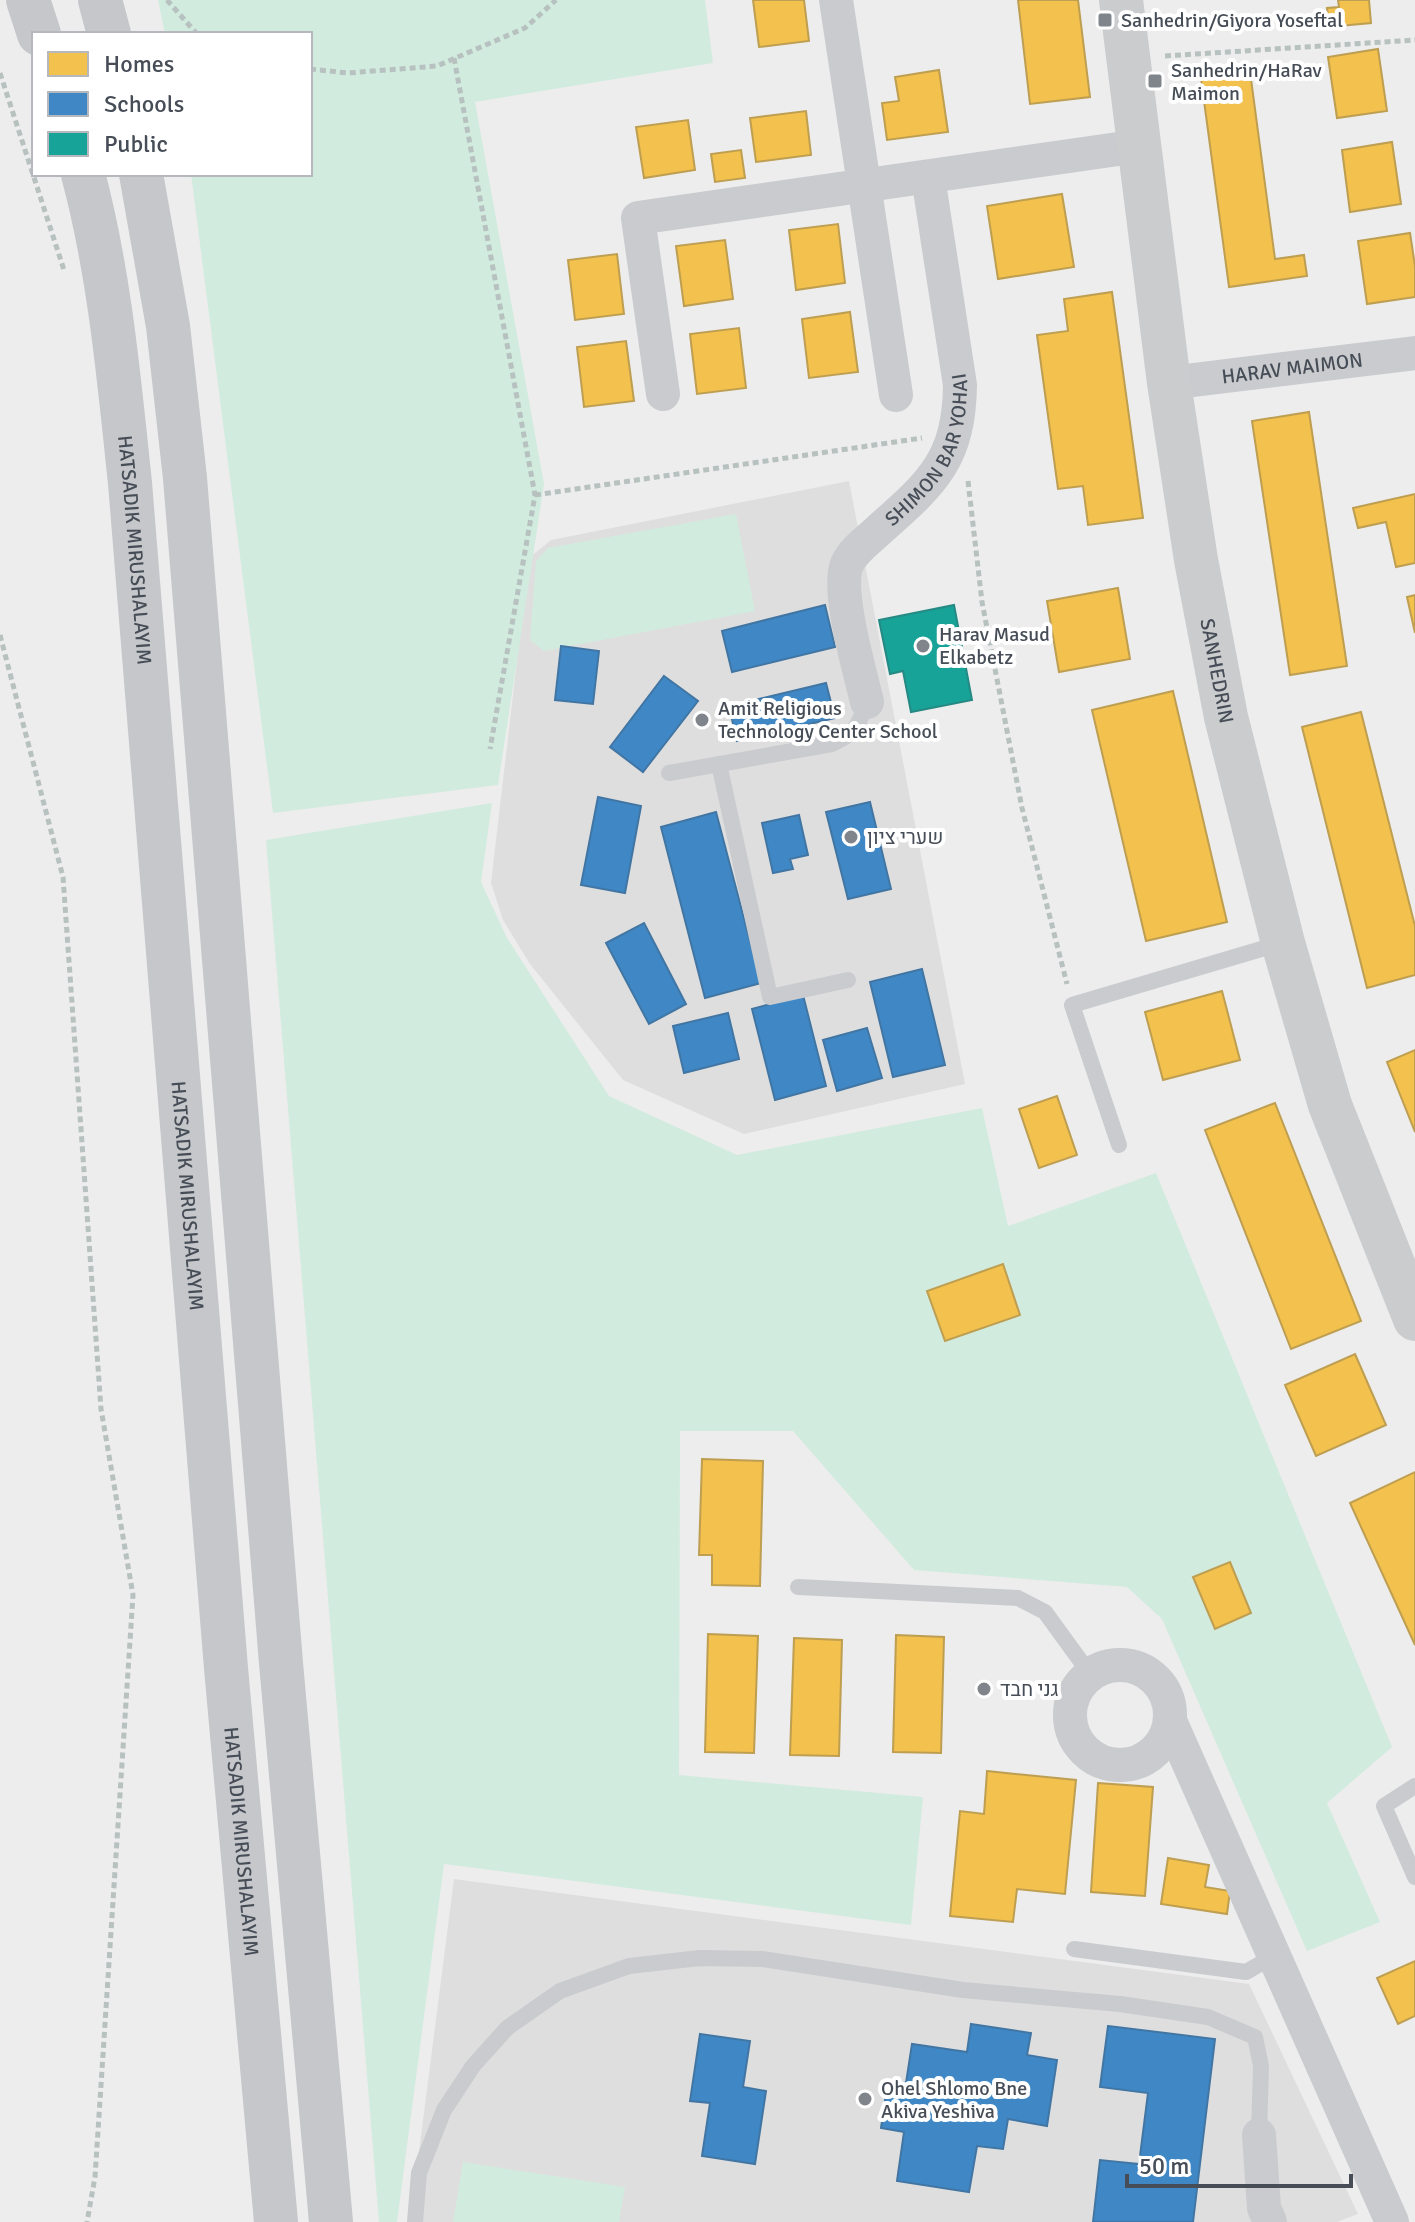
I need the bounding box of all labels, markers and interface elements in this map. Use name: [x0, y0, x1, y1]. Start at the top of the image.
place label: Sanhedrin/Giyora Yoseftal: [1121, 8, 1343, 33]
marker: Sanhedrin/Giyora Yoseftal: [1096, 11, 1114, 29]
legend: [32, 32, 312, 176]
text: Homes: [104, 49, 174, 79]
place label: Sanhedrin/HaRav Maimon: [1171, 58, 1322, 106]
marker: Sanhedrin/HaRav Maimon: [1146, 72, 1164, 90]
text: Schools: [104, 89, 184, 119]
text: Public: [104, 129, 168, 159]
street label: HARAV MAIMON: [1220, 347, 1364, 389]
street label: SHIMON BAR YOHAI: [880, 372, 973, 532]
street label: HATSADIK MIRUSHALAYIM: [112, 434, 157, 666]
street label: SANHEDRIN: [1194, 617, 1239, 726]
place label: Harav Masud Elkabetz: [939, 622, 1050, 670]
marker: Harav Masud Elkabetz: [914, 637, 932, 655]
place label: Amit Religious Technology Center School: [718, 696, 938, 744]
marker: Amit Religious Technology Center School: [693, 711, 711, 729]
place label: שערי ציון: [867, 825, 943, 850]
marker: שערי ציון: [842, 828, 860, 846]
street label: HATSADIK MIRUSHALAYIM: [165, 1080, 209, 1312]
place label: גני חבד: [1000, 1677, 1059, 1702]
marker: גני חבד: [975, 1680, 993, 1698]
street label: HATSADIK MIRUSHALAYIM: [218, 1726, 264, 1957]
place label: Ohel Shlomo Bne Akiva Yeshiva: [881, 2076, 1027, 2124]
marker: Ohel Shlomo Bne Akiva Yeshiva: [856, 2090, 874, 2108]
scale bar: [1127, 2138, 1351, 2188]
text: 50 m: [1139, 2151, 1189, 2181]

